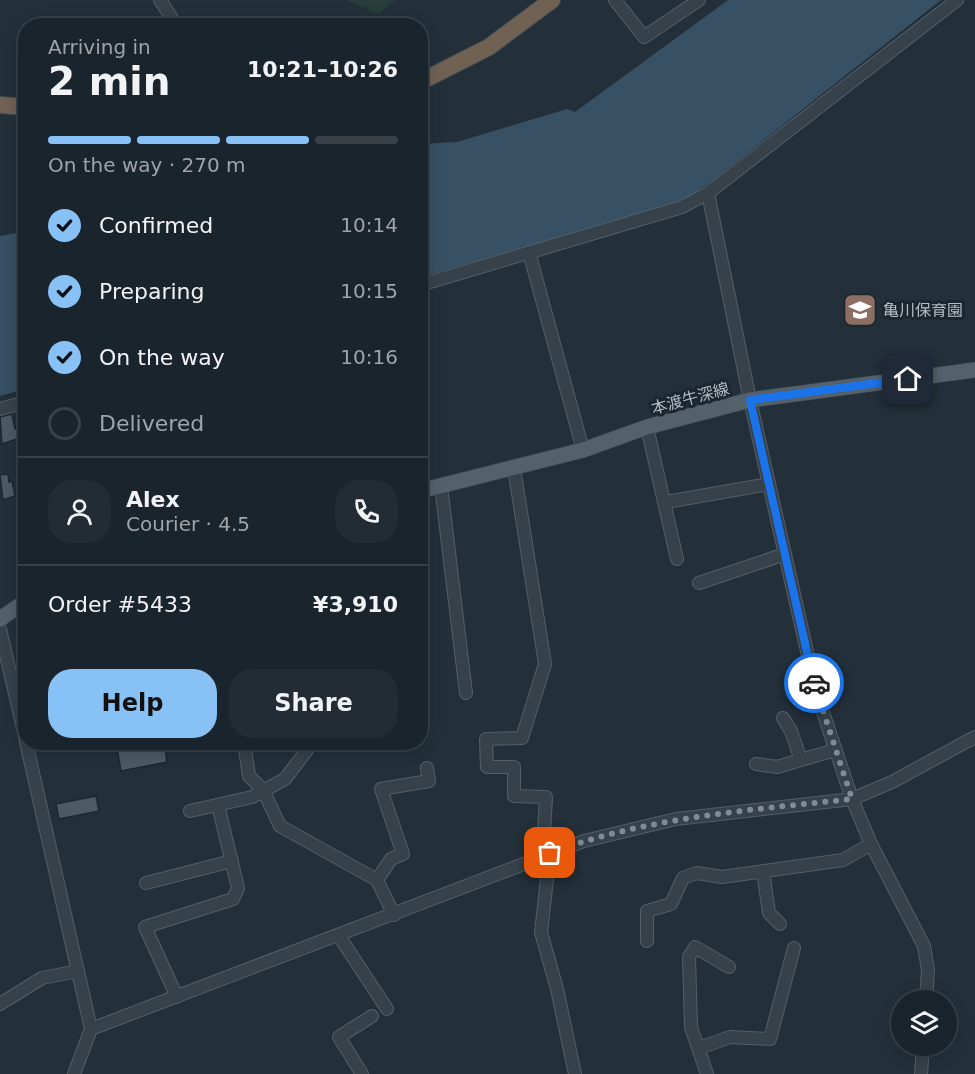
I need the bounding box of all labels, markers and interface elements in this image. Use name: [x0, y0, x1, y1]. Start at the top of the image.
text: Arriving in: [48, 35, 151, 59]
text: 10:21–10:26: [247, 57, 398, 82]
text: 2 min: [48, 59, 170, 104]
text: On the way · 270 m: [48, 153, 246, 177]
icon: check: [48, 209, 81, 242]
text: Confirmed: [99, 213, 213, 238]
text: 10:14: [340, 213, 398, 237]
icon: check: [48, 275, 81, 308]
text: Preparing: [99, 279, 205, 304]
text: 10:15: [340, 279, 398, 303]
school or university icon: 亀川保育園: [842, 292, 878, 328]
place label: 亀川保育園: [883, 301, 963, 320]
icon: check: [48, 341, 81, 374]
text: On the way: [99, 345, 225, 370]
text: 10:16: [340, 345, 398, 369]
pin: [882, 353, 933, 404]
icon: home: [891, 362, 924, 395]
street label: 本渡牛深線: [649, 379, 731, 418]
text: Delivered: [99, 411, 204, 436]
button: person: [48, 480, 111, 543]
button: phone: [335, 480, 398, 543]
text: Alex: [126, 487, 180, 512]
text: Courier · 4.5: [126, 512, 250, 536]
text: Order #5433: [48, 592, 192, 617]
text: ¥3,910: [313, 592, 398, 617]
courier: [784, 653, 844, 713]
icon: car: [798, 667, 831, 700]
button: Help: [48, 669, 217, 738]
button: Share: [229, 669, 398, 738]
pin: [524, 827, 575, 878]
icon: bag: [533, 836, 566, 869]
map controls: [891, 990, 957, 1056]
button: layers: [891, 990, 957, 1056]

